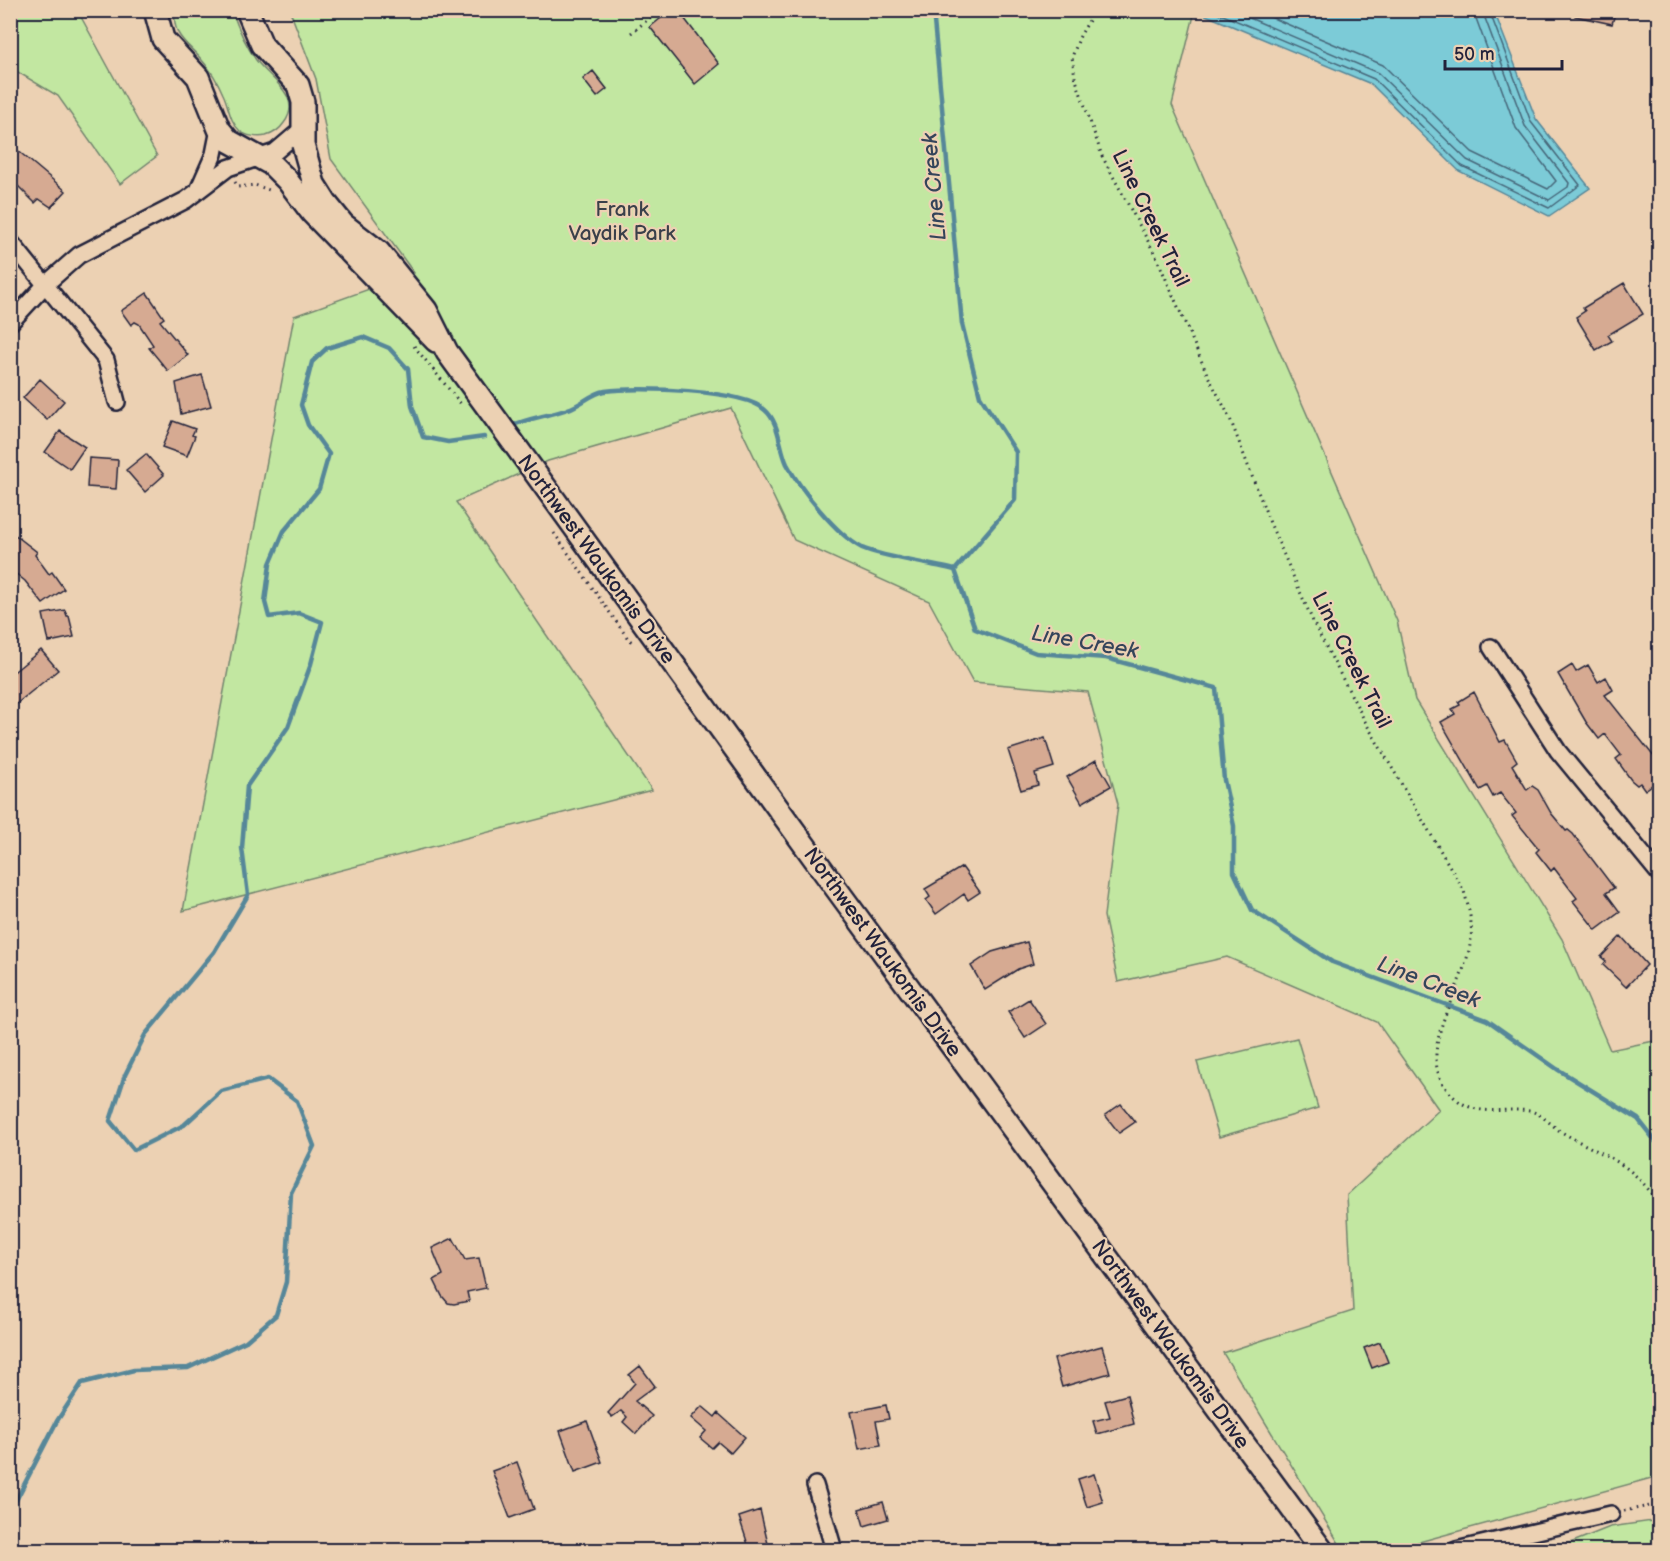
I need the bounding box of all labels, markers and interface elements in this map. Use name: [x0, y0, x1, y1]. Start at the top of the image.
scale bar: [1445, 33, 1562, 71]
text: 50 m: [1454, 44, 1495, 65]
water label: Line Creek: [916, 131, 953, 242]
street label: Line Creek Trail: [1107, 146, 1195, 291]
park label: Frank Vaydik Park: [568, 197, 676, 246]
street label: Northwest Waukomis Drive: [512, 450, 681, 669]
street label: Line Creek Trail: [1306, 588, 1397, 733]
water label: Line Creek: [1029, 620, 1141, 665]
street label: Northwest Waukomis Drive: [798, 843, 967, 1062]
water label: Line Creek: [1373, 950, 1485, 1015]
street label: Northwest Waukomis Drive: [1086, 1235, 1255, 1454]

